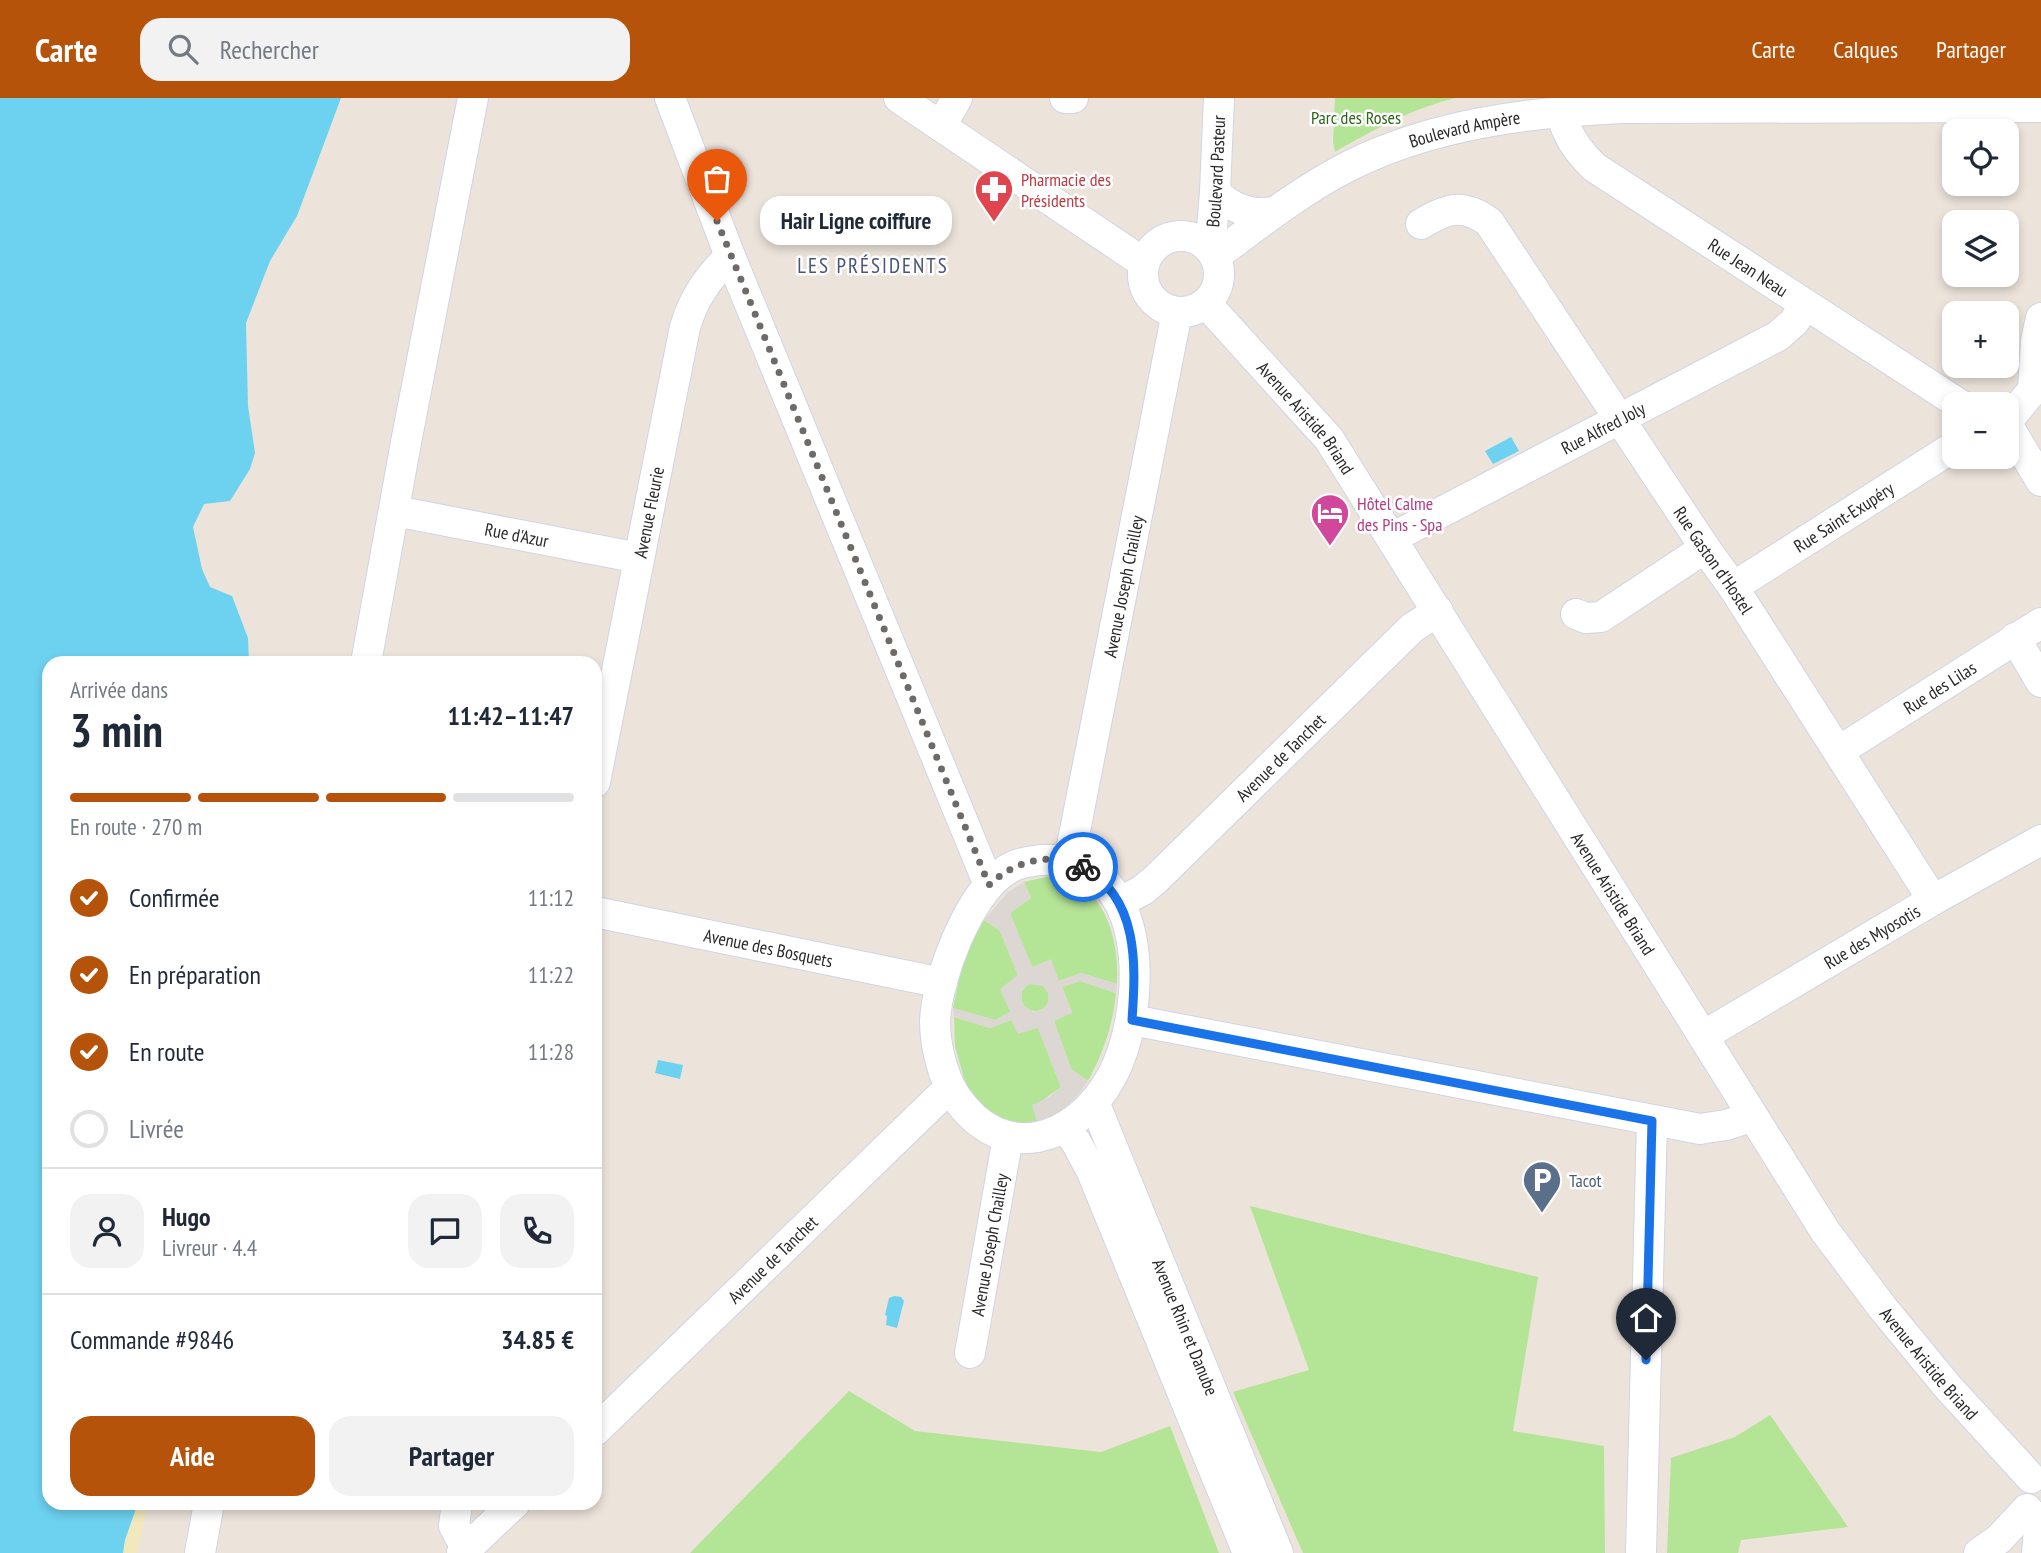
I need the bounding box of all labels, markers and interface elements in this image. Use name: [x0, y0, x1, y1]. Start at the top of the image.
search box: [140, 18, 630, 81]
text: Carte: [35, 28, 98, 71]
icon: search: [164, 30, 202, 68]
text: Rechercher: [220, 33, 319, 66]
text: Carte: [1752, 34, 1795, 65]
text: Calques: [1833, 34, 1898, 65]
text: Partager: [1936, 34, 2006, 65]
street label: Boulevard Ampère: [1406, 105, 1522, 152]
park label: Parc des Roses: [1311, 106, 1401, 129]
street label: Boulevard Pasteur: [1201, 115, 1230, 228]
map controls: [1942, 119, 2019, 469]
button: locate: [1942, 119, 2019, 196]
pin: [687, 149, 747, 221]
icon: bag: [698, 160, 736, 198]
pharmacy icon: Pharmacie des Présidents: [973, 168, 1015, 223]
place label: Pharmacie des Présidents: [1021, 168, 1111, 212]
callout: Hair Ligne coiffure: [759, 197, 952, 246]
text: Hair Ligne coiffure: [781, 206, 931, 235]
button: layers: [1942, 210, 2019, 287]
street label: Rue Jean Neau: [1704, 233, 1793, 301]
district label: LES PRÉSIDENTS: [797, 252, 949, 279]
button: +: [1942, 301, 2019, 378]
street label: Avenue Aristide Briand: [1253, 356, 1360, 478]
button: −: [1942, 392, 2019, 469]
street label: Rue Alfred Joly: [1557, 396, 1649, 459]
street label: Avenue Fleurie: [628, 465, 669, 560]
street label: Rue Saint-Exupéry: [1789, 476, 1898, 557]
hotel icon: Hôtel Calme des Pins - Spa: [1309, 492, 1351, 547]
place label: Hôtel Calme des Pins - Spa: [1357, 492, 1442, 536]
street label: Rue Gaston d'Hostel: [1669, 502, 1759, 619]
street label: Avenue Joseph Chailley: [1098, 513, 1148, 659]
street label: Rue d'Azur: [483, 517, 551, 552]
street label: Rue des Lilas: [1899, 656, 1980, 719]
text: Arrivée dans: [70, 675, 168, 704]
text: 11:42–11:47: [447, 699, 574, 732]
text: 3 min: [70, 700, 163, 760]
street label: Avenue de Tanchet: [1231, 708, 1330, 806]
text: En route · 270 m: [70, 812, 202, 841]
street label: Avenue Aristide Briand: [1566, 828, 1661, 959]
courier: [1048, 832, 1118, 902]
icon: bike: [1064, 848, 1102, 886]
icon: check: [70, 879, 108, 917]
text: Confirmée: [129, 881, 220, 914]
text: 11:12: [528, 883, 574, 912]
street label: Rue des Myosotis: [1819, 899, 1924, 974]
street label: Avenue des Bosquets: [702, 923, 835, 972]
icon: check: [70, 956, 108, 994]
text: En préparation: [129, 958, 261, 991]
text: 11:22: [528, 960, 574, 989]
icon: check: [70, 1033, 108, 1071]
text: En route: [129, 1035, 204, 1068]
text: 11:28: [528, 1037, 574, 1066]
text: Livrée: [129, 1112, 184, 1145]
parking icon: Tacot: [1521, 1159, 1563, 1214]
place label: Tacot: [1569, 1169, 1602, 1192]
street label: Avenue Joseph Chailley: [965, 1171, 1013, 1318]
button: person: [70, 1194, 144, 1268]
button: chat: [408, 1194, 482, 1268]
button: phone: [500, 1194, 574, 1268]
text: Hugo: [162, 1200, 211, 1233]
street label: Avenue de Tanchet: [723, 1210, 822, 1308]
text: Livreur · 4.4: [162, 1233, 257, 1262]
street label: Avenue Rhin et Danube: [1148, 1255, 1224, 1399]
pin: [1616, 1288, 1676, 1360]
icon: home: [1627, 1299, 1665, 1337]
street label: Avenue Aristide Briand: [1875, 1302, 1983, 1424]
text: Commande #9846: [70, 1323, 234, 1356]
text: 34.85 €: [501, 1323, 574, 1356]
button: Aide: [70, 1416, 315, 1496]
button: Partager: [329, 1416, 574, 1496]

